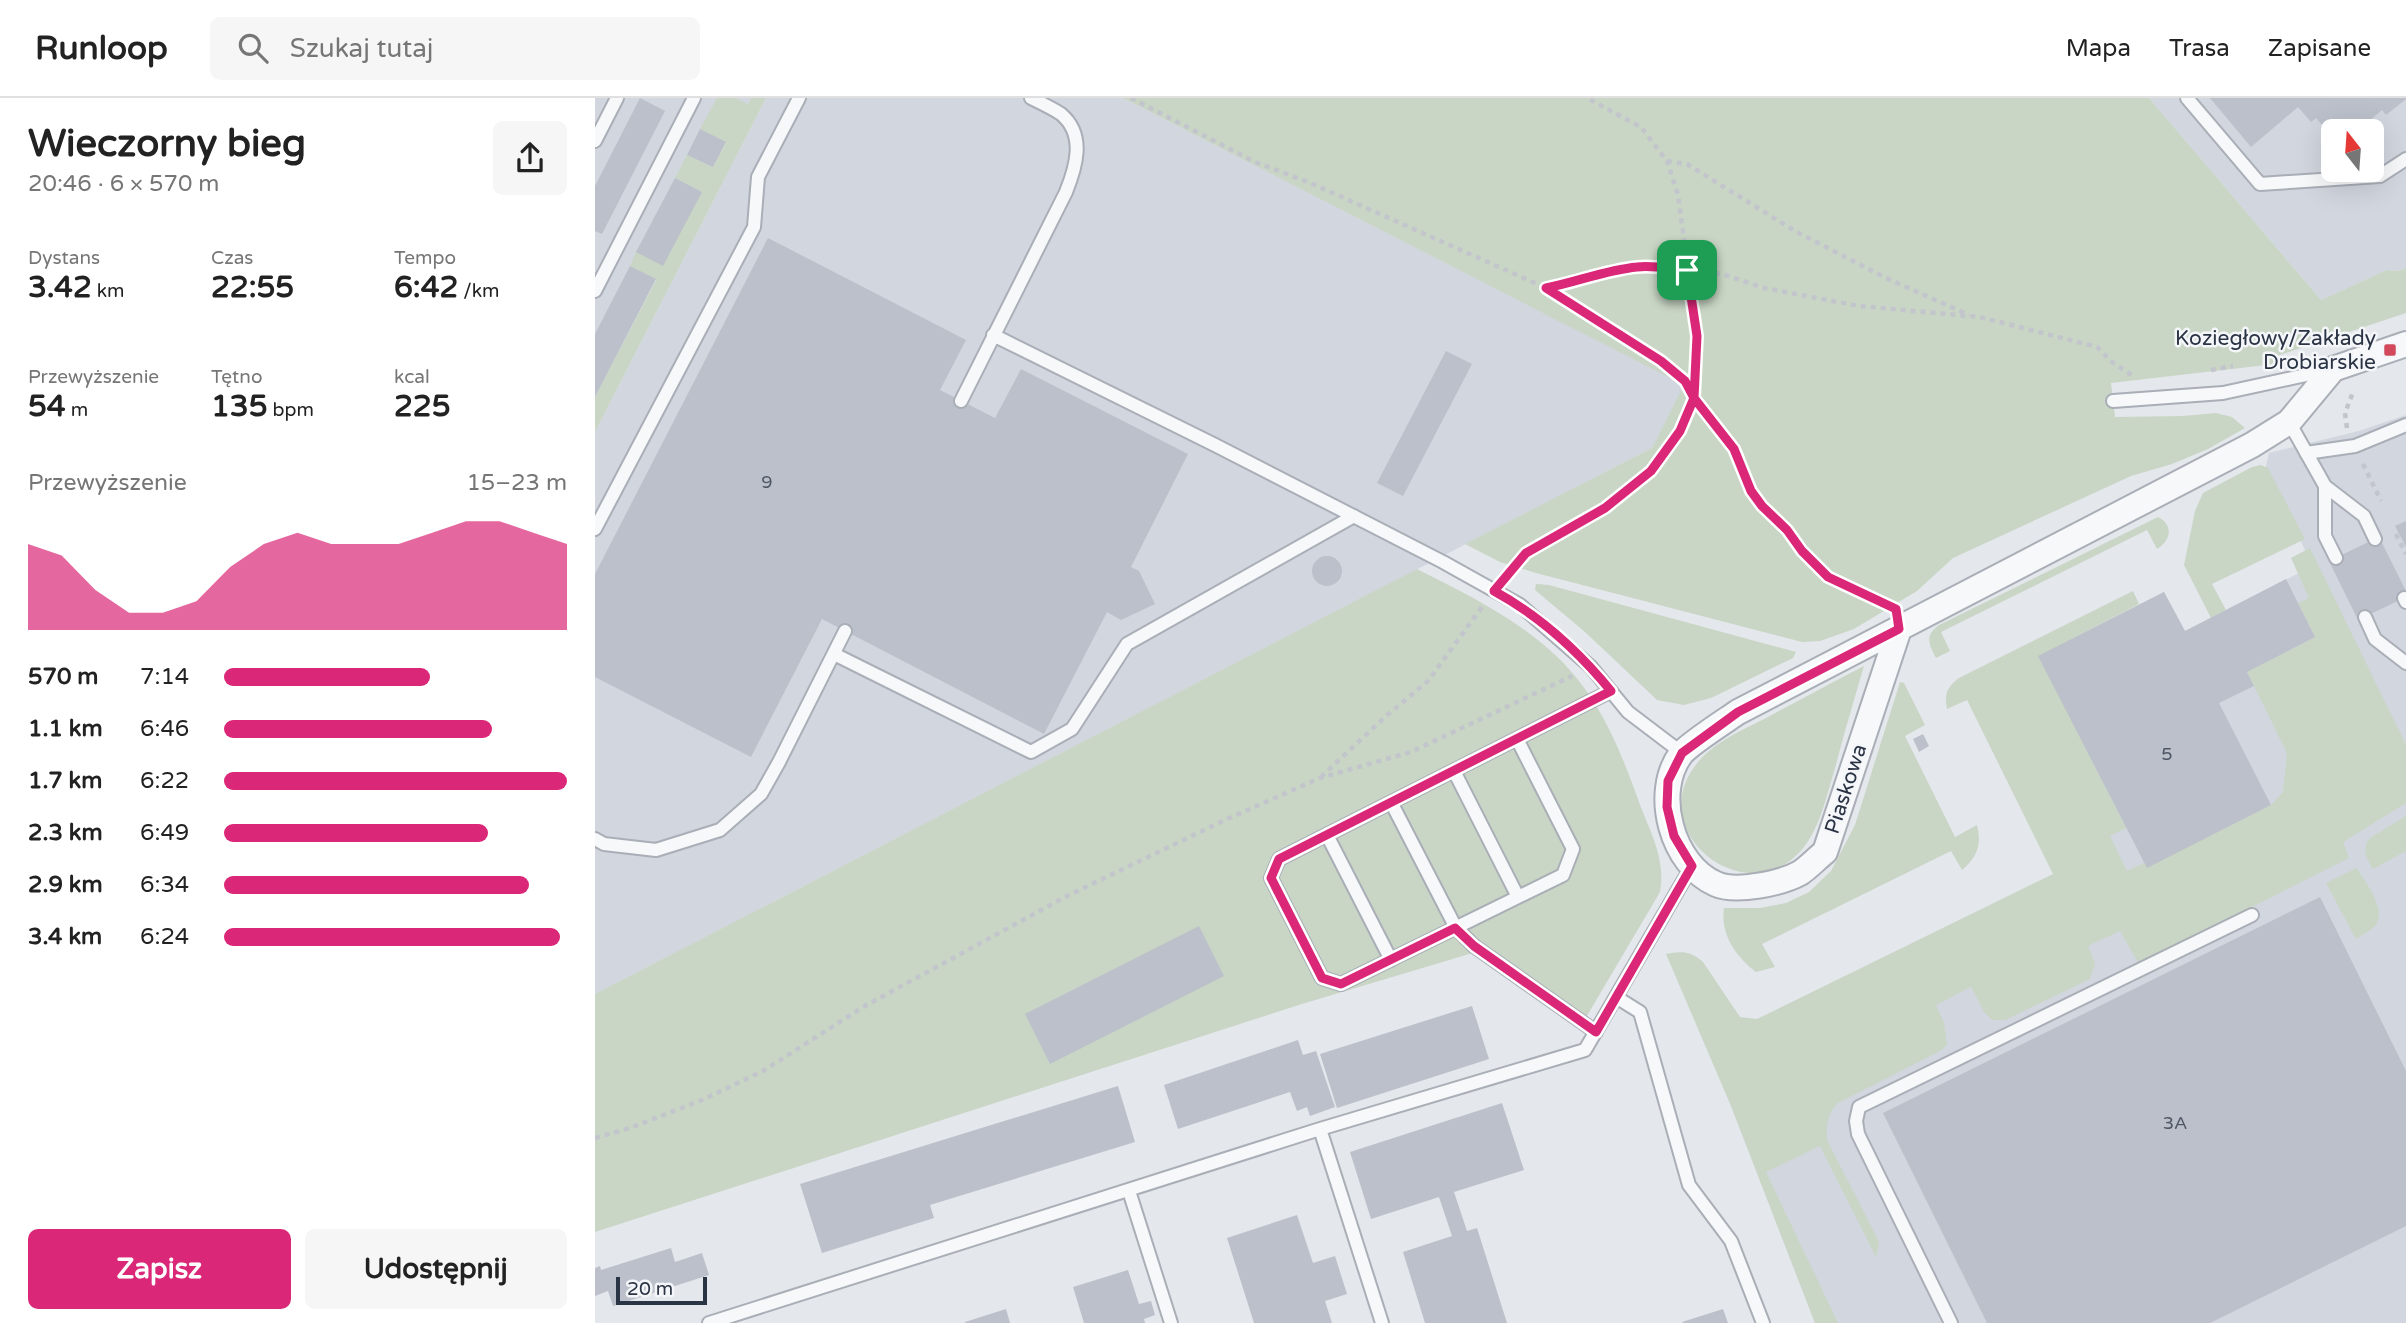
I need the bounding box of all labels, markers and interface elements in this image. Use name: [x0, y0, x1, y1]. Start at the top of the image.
search box: [210, 17, 700, 80]
text: Runloop: [35, 29, 168, 68]
icon: search: [234, 29, 272, 67]
text: Szukaj tutaj: [290, 33, 433, 64]
text: Mapa: [2066, 34, 2131, 63]
text: Trasa: [2169, 34, 2230, 63]
text: Zapisane: [2268, 34, 2371, 63]
north arrow: [2321, 119, 2383, 182]
map controls: [2321, 119, 2384, 182]
text: Wieczorny bieg: [28, 121, 306, 167]
button: share: [493, 121, 567, 195]
text: 20:46 · 6 × 570 m: [28, 170, 219, 198]
pin: [1657, 240, 1717, 300]
text: Dystans: [28, 247, 100, 269]
text: Czas: [211, 247, 253, 269]
text: Tempo: [394, 247, 456, 269]
icon: arrive: [1668, 251, 1706, 289]
text: 3.42: [28, 269, 92, 306]
text: 22:55: [211, 269, 294, 306]
text: 6:42: [394, 269, 458, 306]
text: km: [92, 280, 124, 302]
text: /km: [458, 280, 499, 302]
place label: Koziegłowy/Zakłady Drobiarskie: [2175, 326, 2376, 375]
marker: Koziegłowy/Zakłady Drobiarskie: [2382, 342, 2398, 358]
text: Przewyższenie: [28, 366, 159, 388]
text: Tętno: [211, 366, 263, 388]
text: kcal: [394, 366, 430, 388]
text: 54: [28, 388, 66, 425]
text: 135: [211, 388, 268, 425]
text: 225: [394, 388, 451, 425]
text: m: [66, 399, 88, 421]
text: bpm: [268, 399, 314, 421]
text: Przewyższenie: [28, 469, 187, 497]
text: 15–23 m: [466, 469, 567, 497]
house number: 9: [761, 471, 773, 493]
text: 570 m: [28, 663, 98, 691]
text: 7:14: [140, 663, 189, 691]
text: 1.1 km: [28, 715, 103, 743]
text: 6:46: [140, 715, 189, 743]
street label: Piaskowa: [1820, 741, 1872, 837]
house number: 5: [2161, 743, 2173, 765]
text: 1.7 km: [28, 767, 102, 795]
text: 6:22: [140, 767, 189, 795]
text: 2.3 km: [28, 819, 103, 847]
text: 6:49: [140, 819, 189, 847]
text: 2.9 km: [28, 871, 103, 899]
text: 6:34: [140, 871, 189, 899]
text: 3.4 km: [28, 923, 102, 951]
text: 6:24: [140, 923, 189, 951]
house number: 3A: [2163, 1112, 2187, 1134]
button: Zapisz: [28, 1229, 291, 1309]
button: Udostępnij: [305, 1229, 567, 1309]
scale bar: [616, 1274, 707, 1306]
text: 20 m: [627, 1278, 673, 1300]

